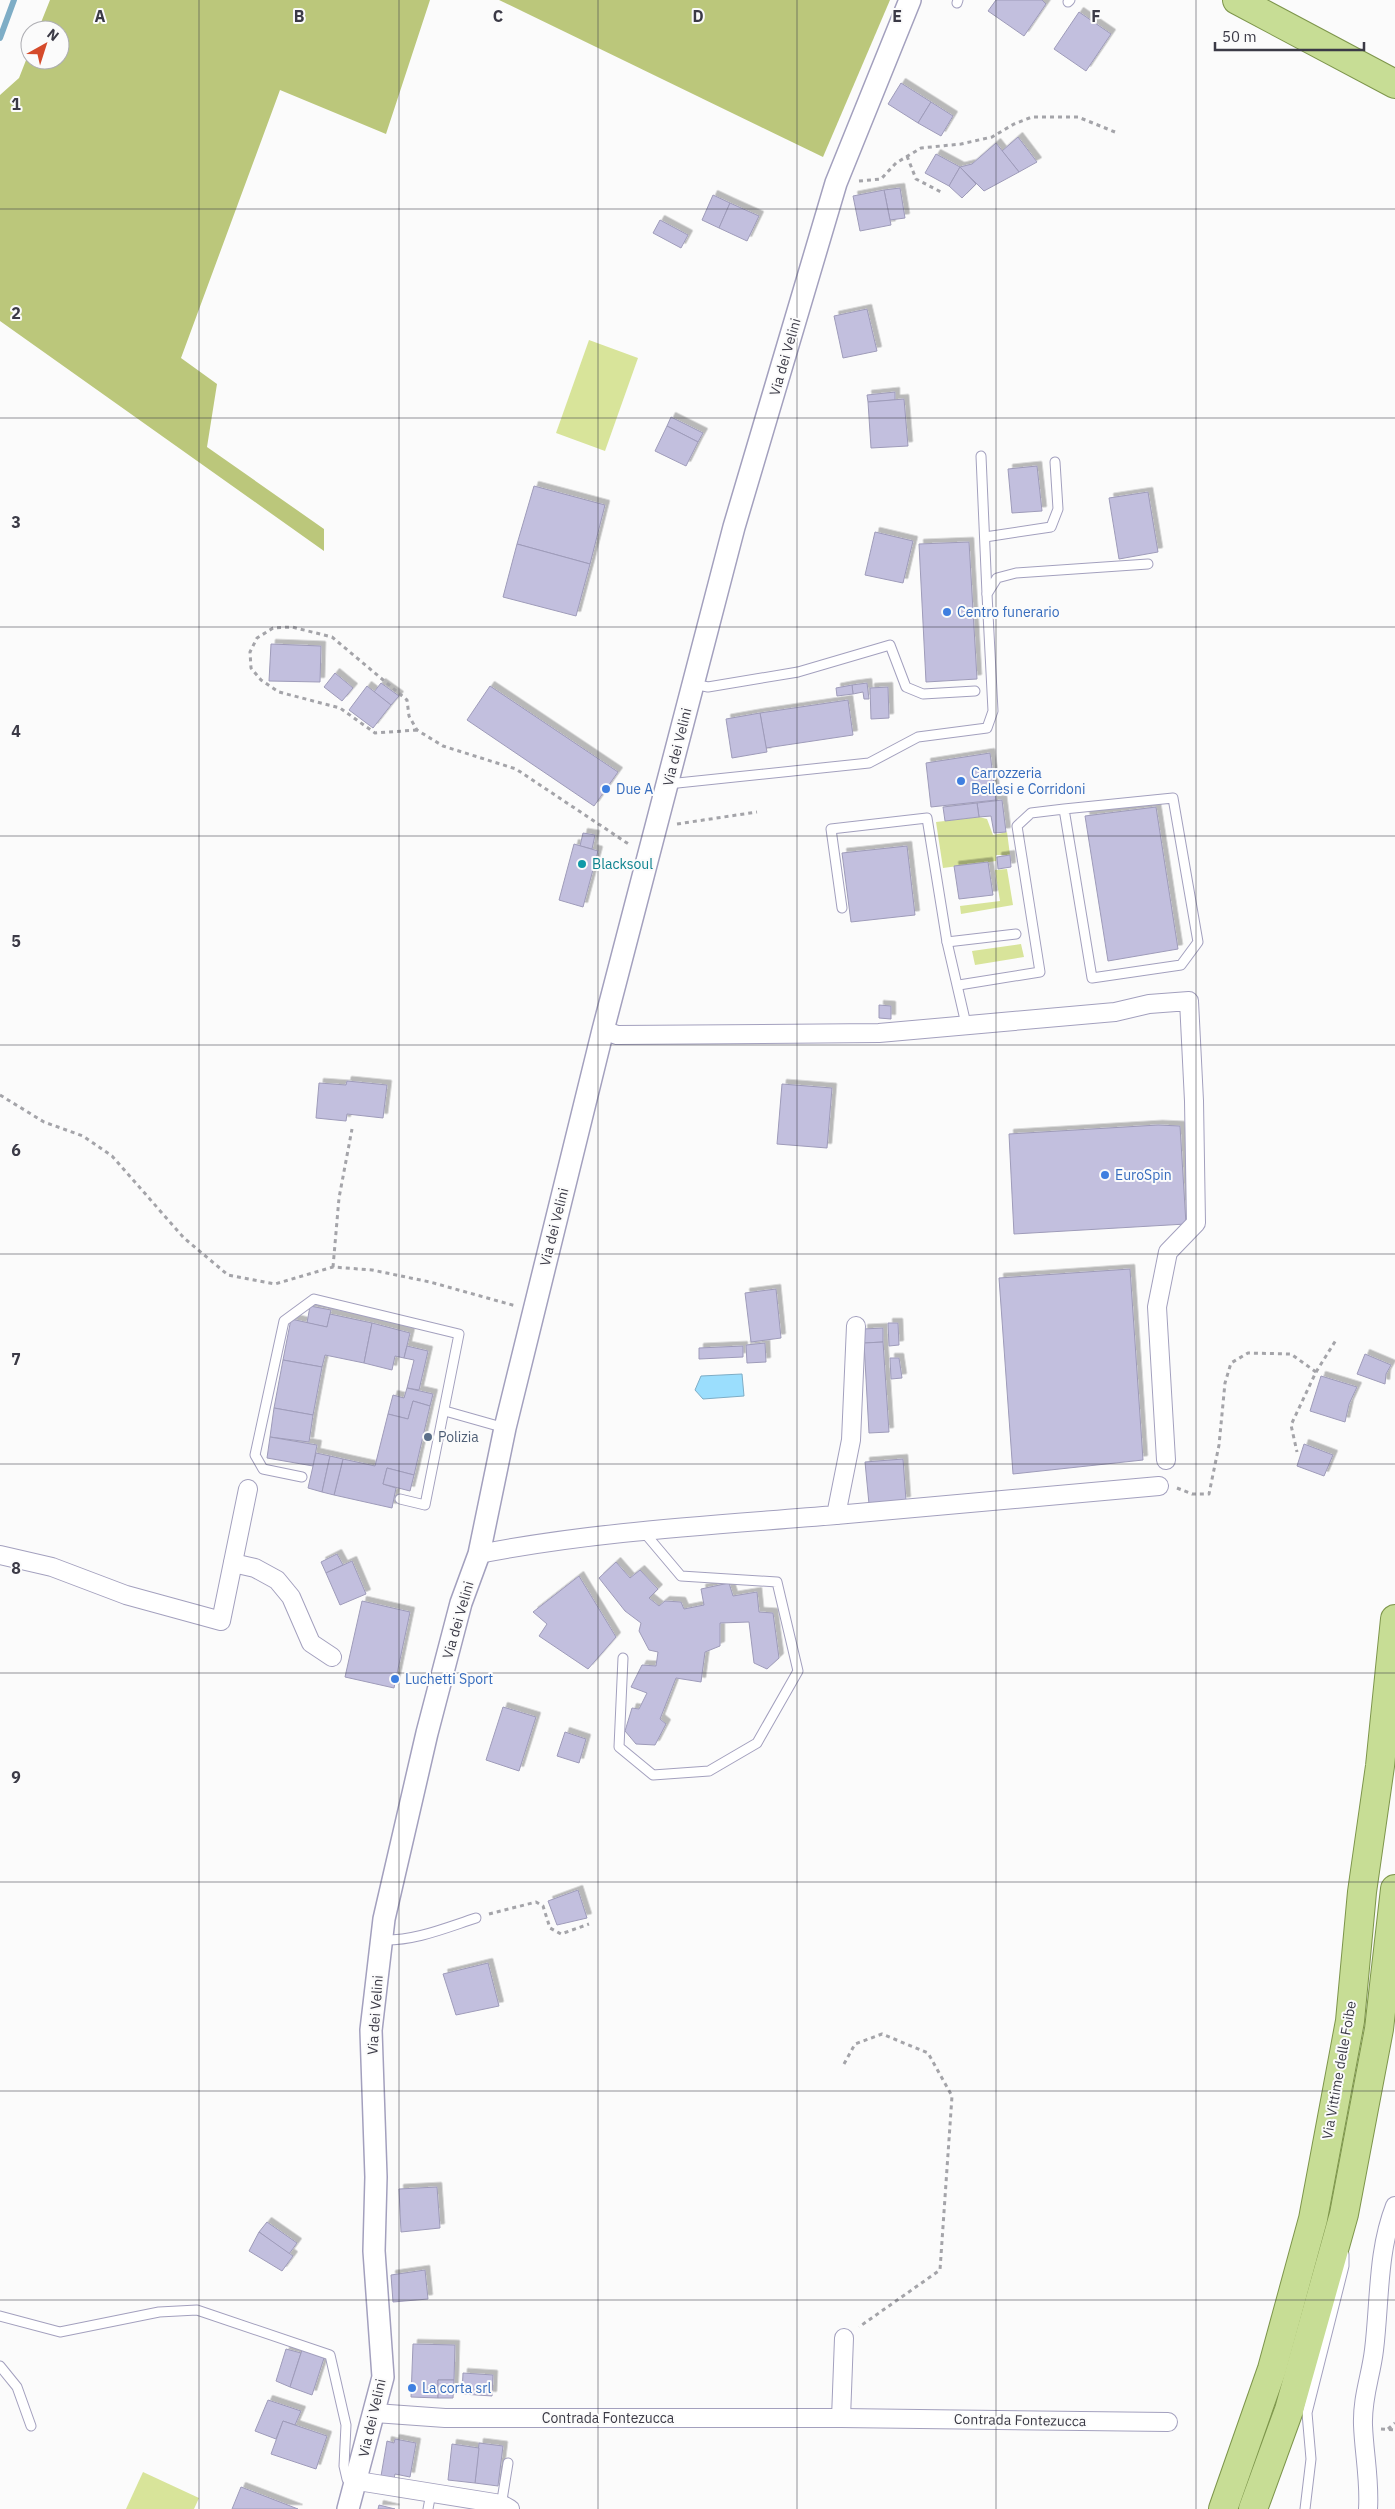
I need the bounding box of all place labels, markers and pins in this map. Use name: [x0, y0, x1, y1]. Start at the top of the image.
place label: Centro funerario: [957, 603, 1060, 621]
marker: Centro funerario: [941, 606, 953, 618]
place label: Carrozzeria Bellesi e Corridoni: [971, 764, 1085, 798]
marker: Carrozzeria Bellesi e Corridoni: [955, 775, 967, 787]
place label: Due A: [616, 780, 653, 798]
marker: Due A: [600, 783, 612, 795]
place label: Blacksoul: [592, 855, 653, 873]
marker: Blacksoul: [576, 858, 588, 870]
place label: EuroSpin: [1115, 1166, 1172, 1184]
marker: EuroSpin: [1099, 1169, 1111, 1181]
place label: Polizia: [438, 1428, 479, 1446]
marker: Polizia: [422, 1431, 434, 1443]
place label: Luchetti Sport: [405, 1670, 493, 1688]
marker: Luchetti Sport: [389, 1673, 401, 1685]
place label: La corta srl: [422, 2379, 491, 2397]
marker: La corta srl: [406, 2382, 418, 2394]

